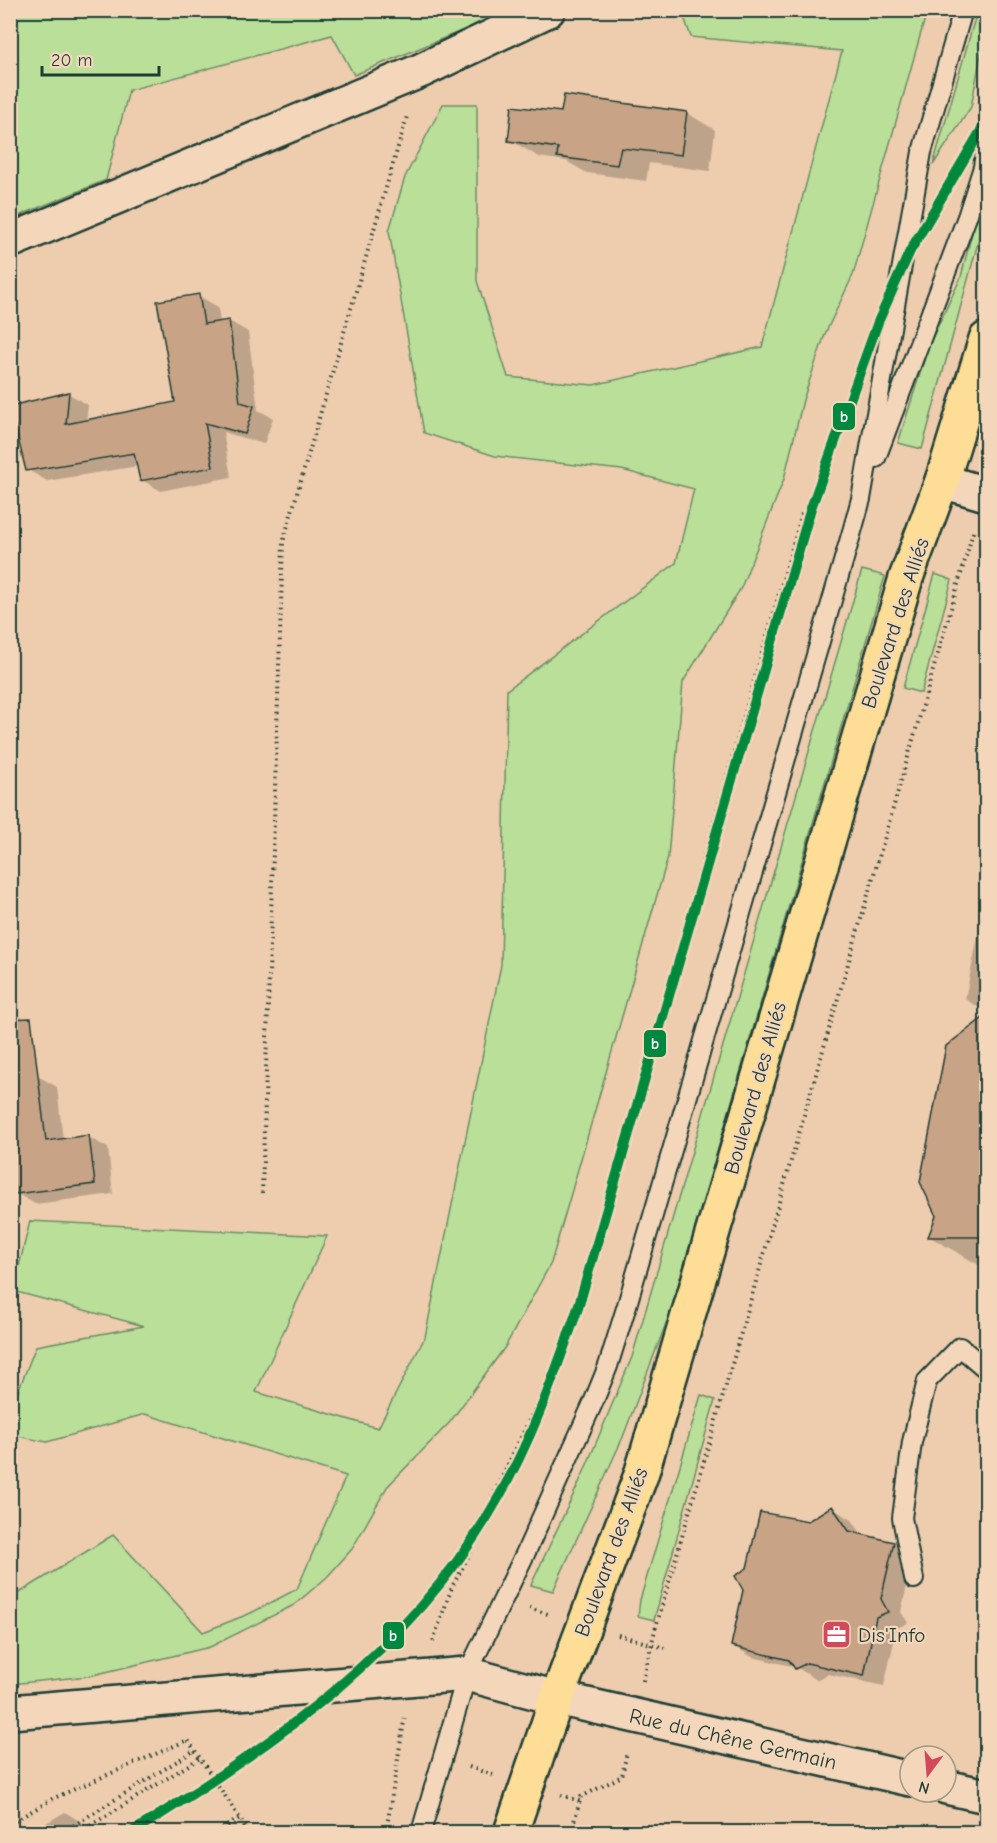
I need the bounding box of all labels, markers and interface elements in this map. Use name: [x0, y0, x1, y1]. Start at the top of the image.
scale bar: [42, 39, 159, 77]
text: 20 m: [51, 50, 92, 71]
line badge: b: [832, 402, 856, 431]
text: b: [840, 408, 848, 426]
street label: Boulevard des Alliés: [856, 535, 934, 711]
street label: Boulevard des Alliés: [719, 999, 791, 1177]
line badge: b: [643, 1029, 667, 1058]
text: b: [651, 1035, 659, 1053]
street label: Boulevard des Alliés: [569, 1464, 653, 1640]
office icon: Dis'Info: [821, 1619, 853, 1651]
line badge: b: [382, 1621, 405, 1650]
place label: Dis'Info: [858, 1623, 925, 1647]
text: b: [389, 1627, 397, 1645]
street label: Rue du Chêne Germain: [627, 1703, 839, 1775]
north arrow: [898, 1744, 958, 1804]
text: N: [917, 1777, 932, 1798]

